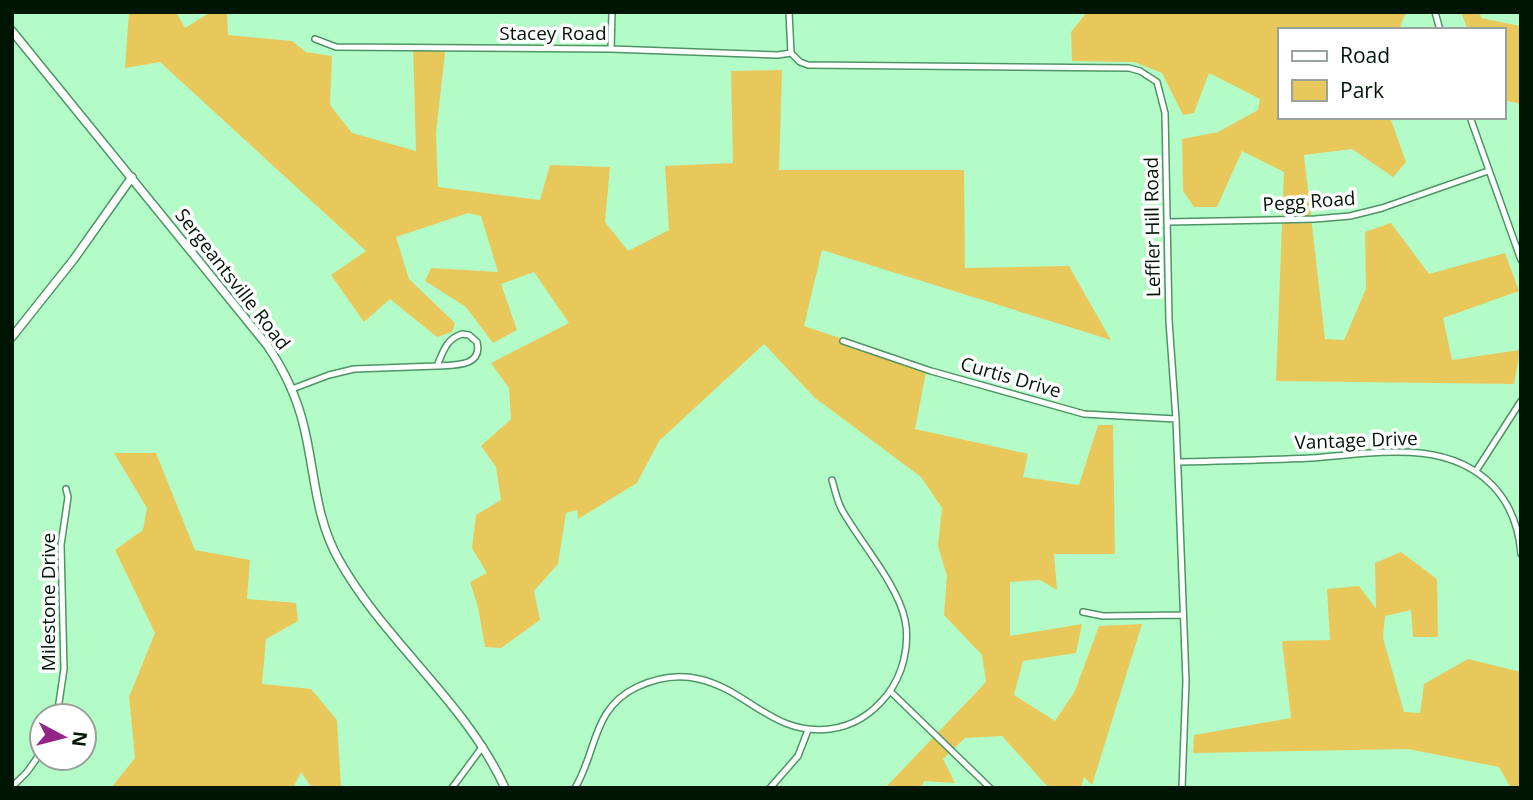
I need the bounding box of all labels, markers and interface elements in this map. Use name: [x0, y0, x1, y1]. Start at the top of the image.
street label: Stacey Road: [499, 20, 607, 46]
legend: [1278, 28, 1505, 119]
text: Road: [1340, 41, 1390, 69]
text: Park: [1340, 76, 1384, 104]
street label: Leffler Hill Road: [1138, 157, 1166, 297]
street label: Pegg Road: [1262, 185, 1356, 217]
street label: Sergeantsville Road: [170, 203, 296, 355]
street label: Curtis Drive: [958, 350, 1064, 404]
street label: Vantage Drive: [1294, 425, 1418, 455]
street label: Milestone Drive: [35, 533, 61, 671]
north arrow: [28, 702, 98, 772]
text: N: [66, 730, 94, 748]

